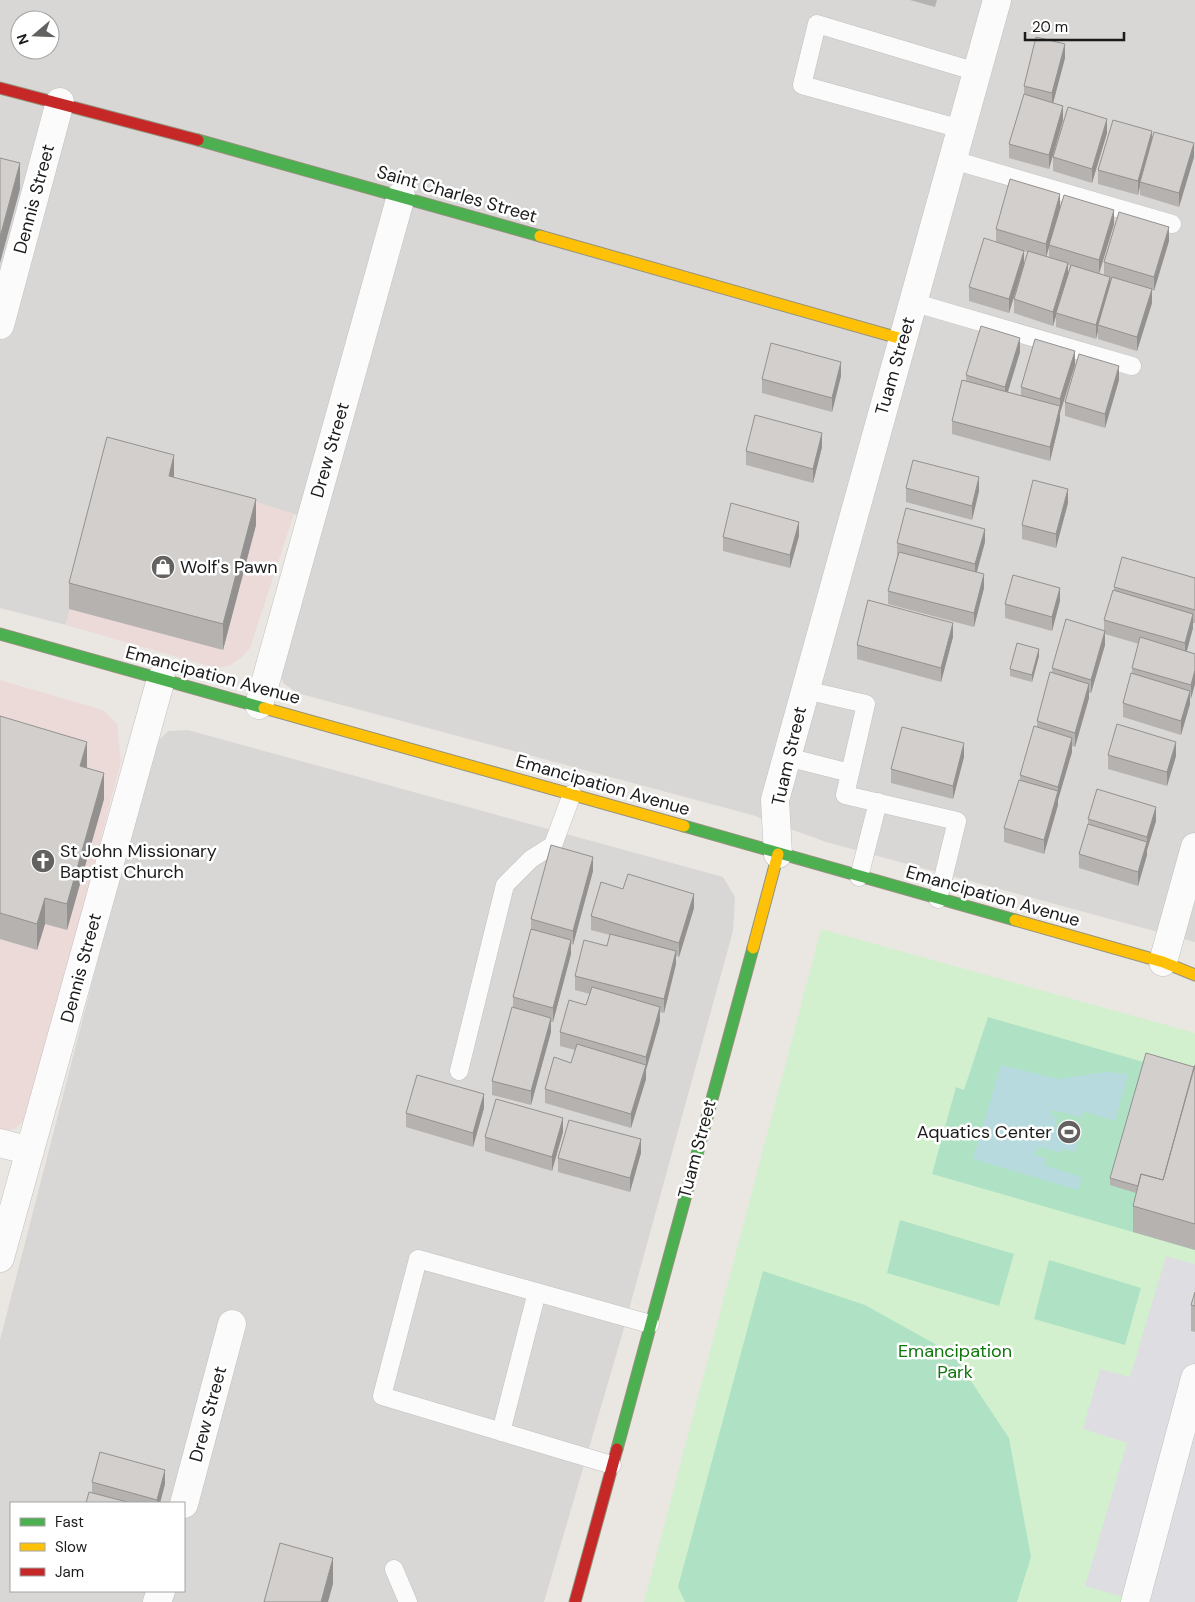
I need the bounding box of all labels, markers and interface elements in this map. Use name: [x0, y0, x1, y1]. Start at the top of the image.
north arrow: [10, 10, 60, 60]
scale bar: [1025, 10, 1124, 42]
text: 20 m: [1032, 17, 1068, 37]
text: N: [13, 31, 33, 47]
street label: Dennis Street: [8, 142, 60, 256]
street label: Saint Charles Street: [374, 160, 540, 228]
street label: Tuam Street: [870, 314, 920, 418]
street label: Drew Street: [305, 400, 355, 500]
shop icon: Wolf's Pawn: [150, 554, 176, 580]
place label: Wolf's Pawn: [180, 555, 278, 579]
street label: Emancipation Avenue: [123, 640, 303, 710]
street label: Tuam Street: [766, 704, 812, 808]
street label: Emancipation Avenue: [513, 749, 693, 821]
place label: St John Missionary Baptist Church: [60, 839, 217, 884]
church icon: St John Missionary Baptist Church: [30, 848, 56, 874]
street label: Emancipation Avenue: [903, 860, 1083, 932]
street label: Dennis Street: [55, 911, 107, 1025]
street label: Tuam Street: [672, 1097, 722, 1201]
sports icon: Aquatics Center: [1056, 1119, 1082, 1145]
place label: Aquatics Center: [917, 1120, 1052, 1144]
park label: Emancipation Park: [898, 1339, 1012, 1384]
street label: Drew Street: [184, 1364, 232, 1464]
legend: [10, 1502, 185, 1592]
text: Fast: [55, 1512, 84, 1532]
text: Slow: [55, 1537, 88, 1557]
text: Jam: [55, 1562, 84, 1582]

